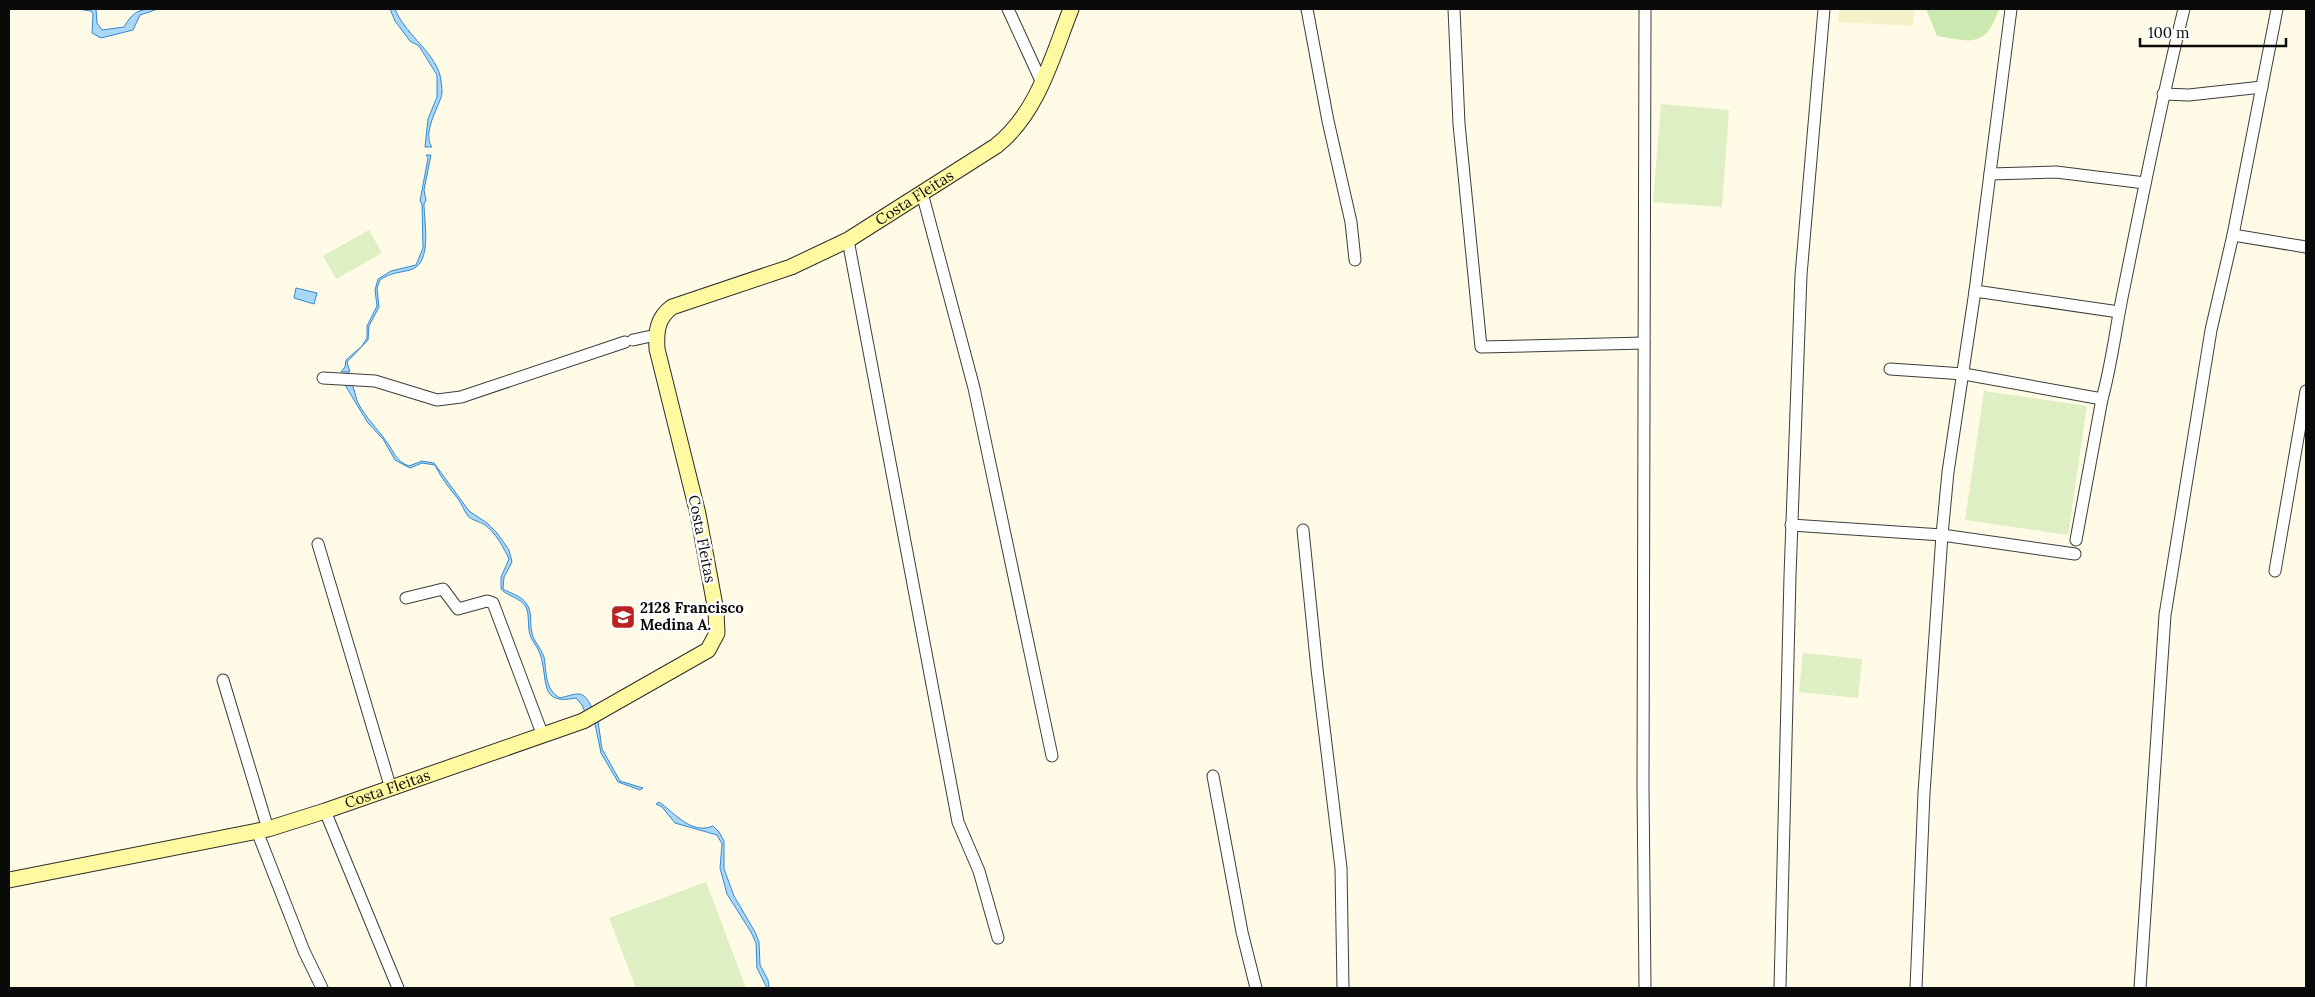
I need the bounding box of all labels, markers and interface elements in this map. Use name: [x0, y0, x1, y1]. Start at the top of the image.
scale bar: [2140, 15, 2286, 47]
text: 100 m: [2148, 23, 2189, 42]
street label: Costa Fleitas: [871, 165, 957, 229]
street label: Costa Fleitas: [685, 493, 720, 584]
place label: 2128 Francisco Medina A.: [640, 598, 744, 634]
school or university icon: 2128 Francisco Medina A.: [610, 604, 636, 630]
street label: Costa Fleitas: [342, 765, 433, 812]

